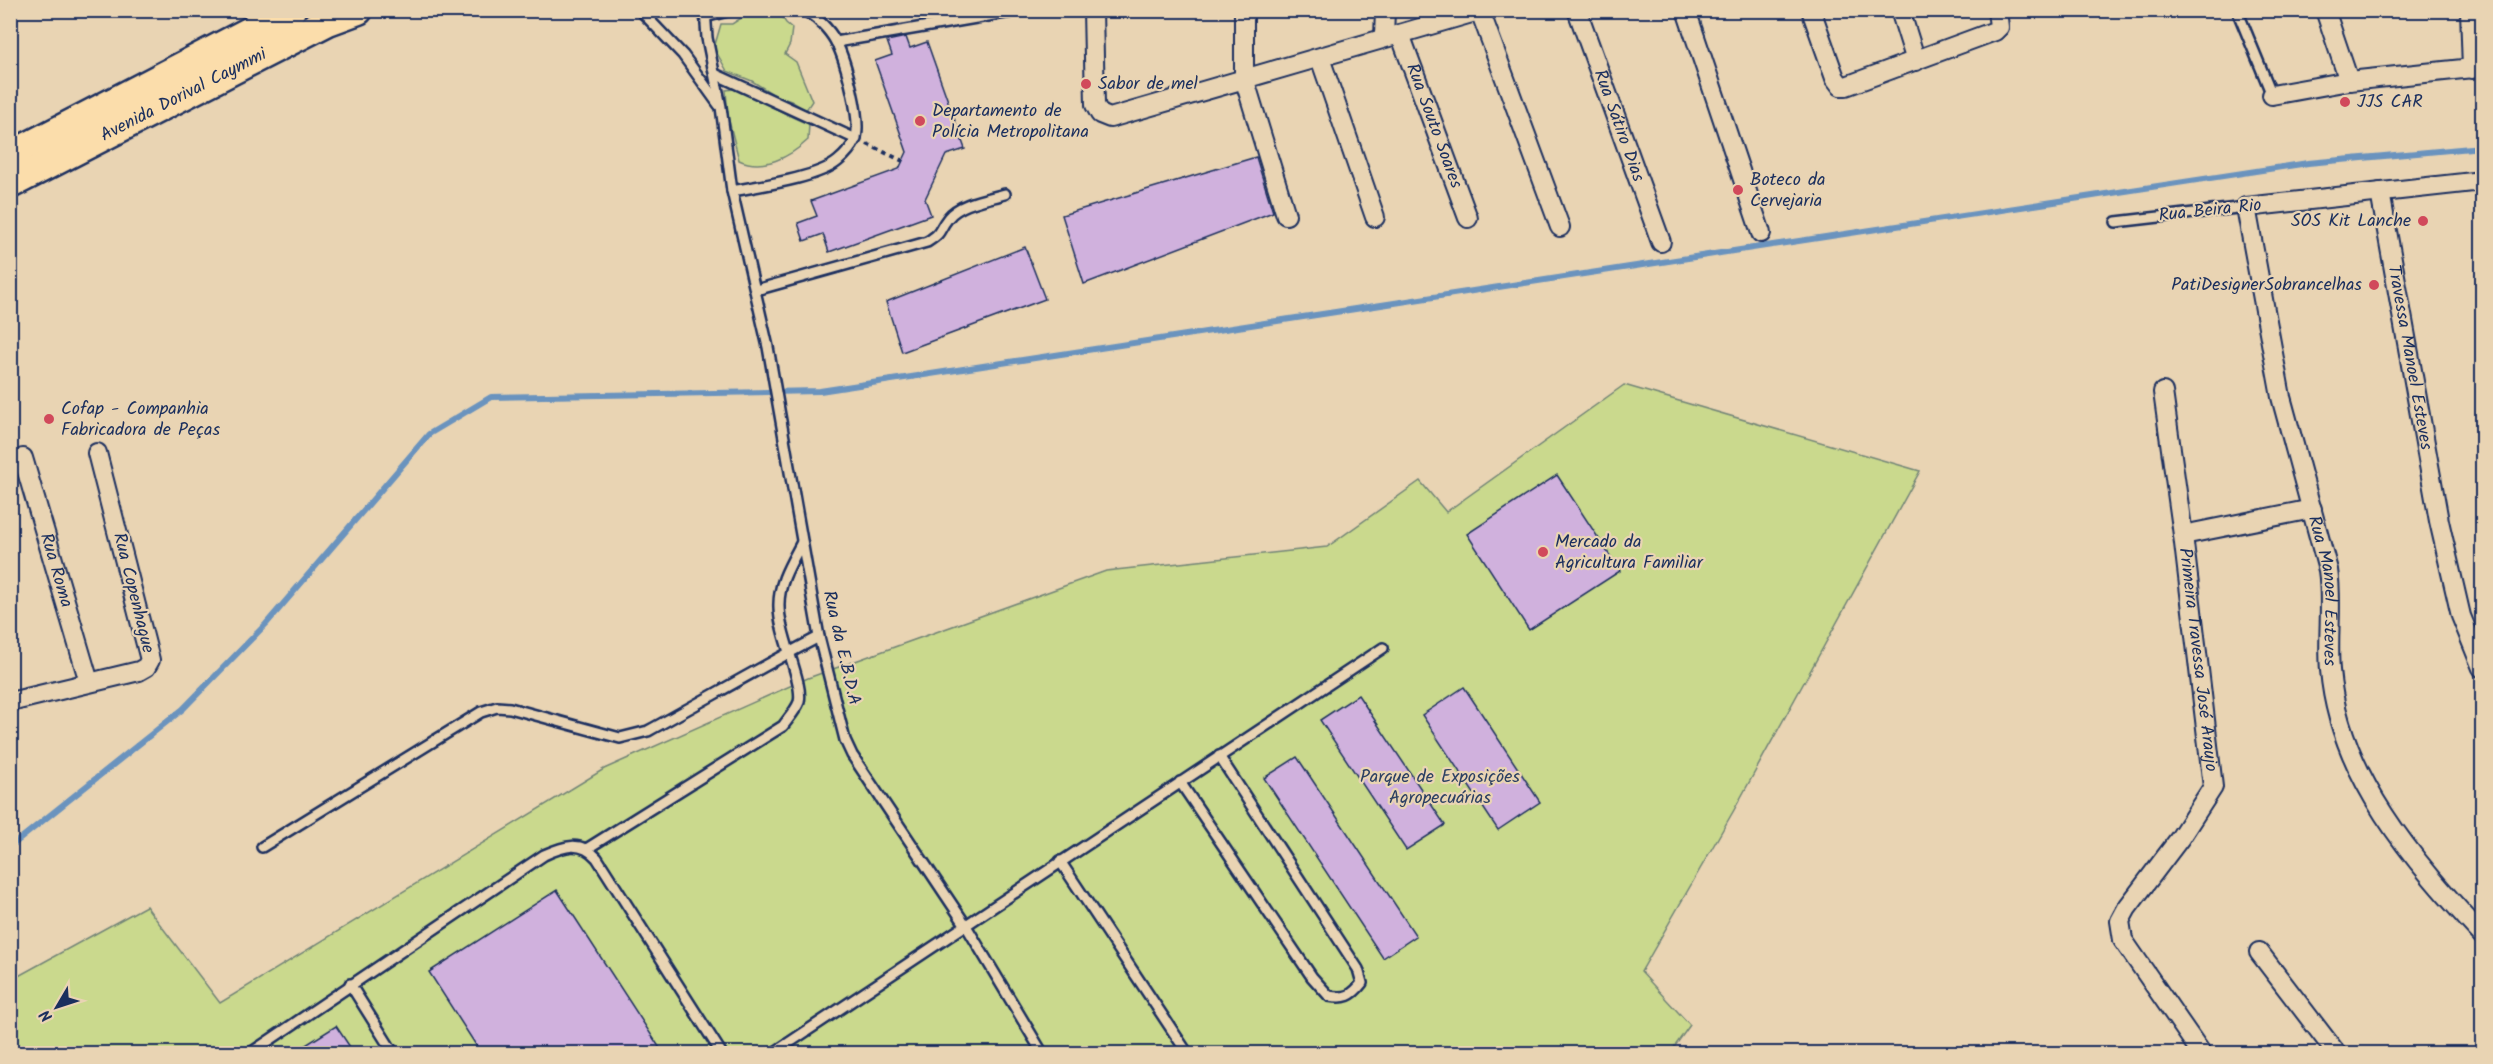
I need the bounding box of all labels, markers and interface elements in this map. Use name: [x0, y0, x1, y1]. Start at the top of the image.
street label: Avenida Dorival Caymmi: [95, 40, 272, 150]
street label: Rua Souto Soares: [1398, 59, 1470, 193]
street label: Rua Sátiro Dias: [1585, 65, 1653, 186]
place label: Sabor de mel: [1098, 70, 1199, 99]
marker: Sabor de mel: [1079, 77, 1093, 91]
place label: JJS CAR: [2357, 88, 2423, 117]
marker: JJS CAR: [2338, 95, 2352, 109]
place label: Departamento de Polícia Metropolitana: [932, 97, 1089, 147]
marker: Departamento de Polícia Metropolitana: [913, 114, 927, 128]
place label: Boteco da Cervejaria: [1750, 166, 1826, 216]
marker: Boteco da Cervejaria: [1731, 183, 1745, 197]
street label: Rua Beira Rio: [2157, 191, 2263, 231]
place label: SOS Kit Lanche: [2291, 207, 2411, 236]
marker: SOS Kit Lanche: [2416, 214, 2430, 228]
street label: Travessa Manoel Esteves: [2379, 262, 2441, 453]
place label: PatiDesignerSobrancelhas: [2171, 271, 2362, 300]
marker: PatiDesignerSobrancelhas: [2367, 278, 2381, 292]
place label: Cofap - Companhia Fabricadora de Peças: [61, 395, 220, 445]
marker: Cofap - Companhia Fabricadora de Peças: [42, 412, 56, 426]
street label: Rua Manoel Esteves: [2299, 512, 2345, 667]
place label: Mercado da Agricultura Familiar: [1555, 528, 1704, 578]
street label: Rua Roma: [31, 530, 81, 611]
street label: Rua Copenhague: [104, 530, 162, 656]
marker: Mercado da Agricultura Familiar: [1536, 545, 1550, 559]
street label: Primeira Travessa José Araujo: [2170, 546, 2226, 773]
street label: Rua da E.B.D.A: [814, 588, 868, 708]
park label: Parque de Exposições Agropecuárias: [1360, 763, 1520, 813]
north arrow: [27, 977, 87, 1037]
text: N: [34, 1004, 59, 1027]

